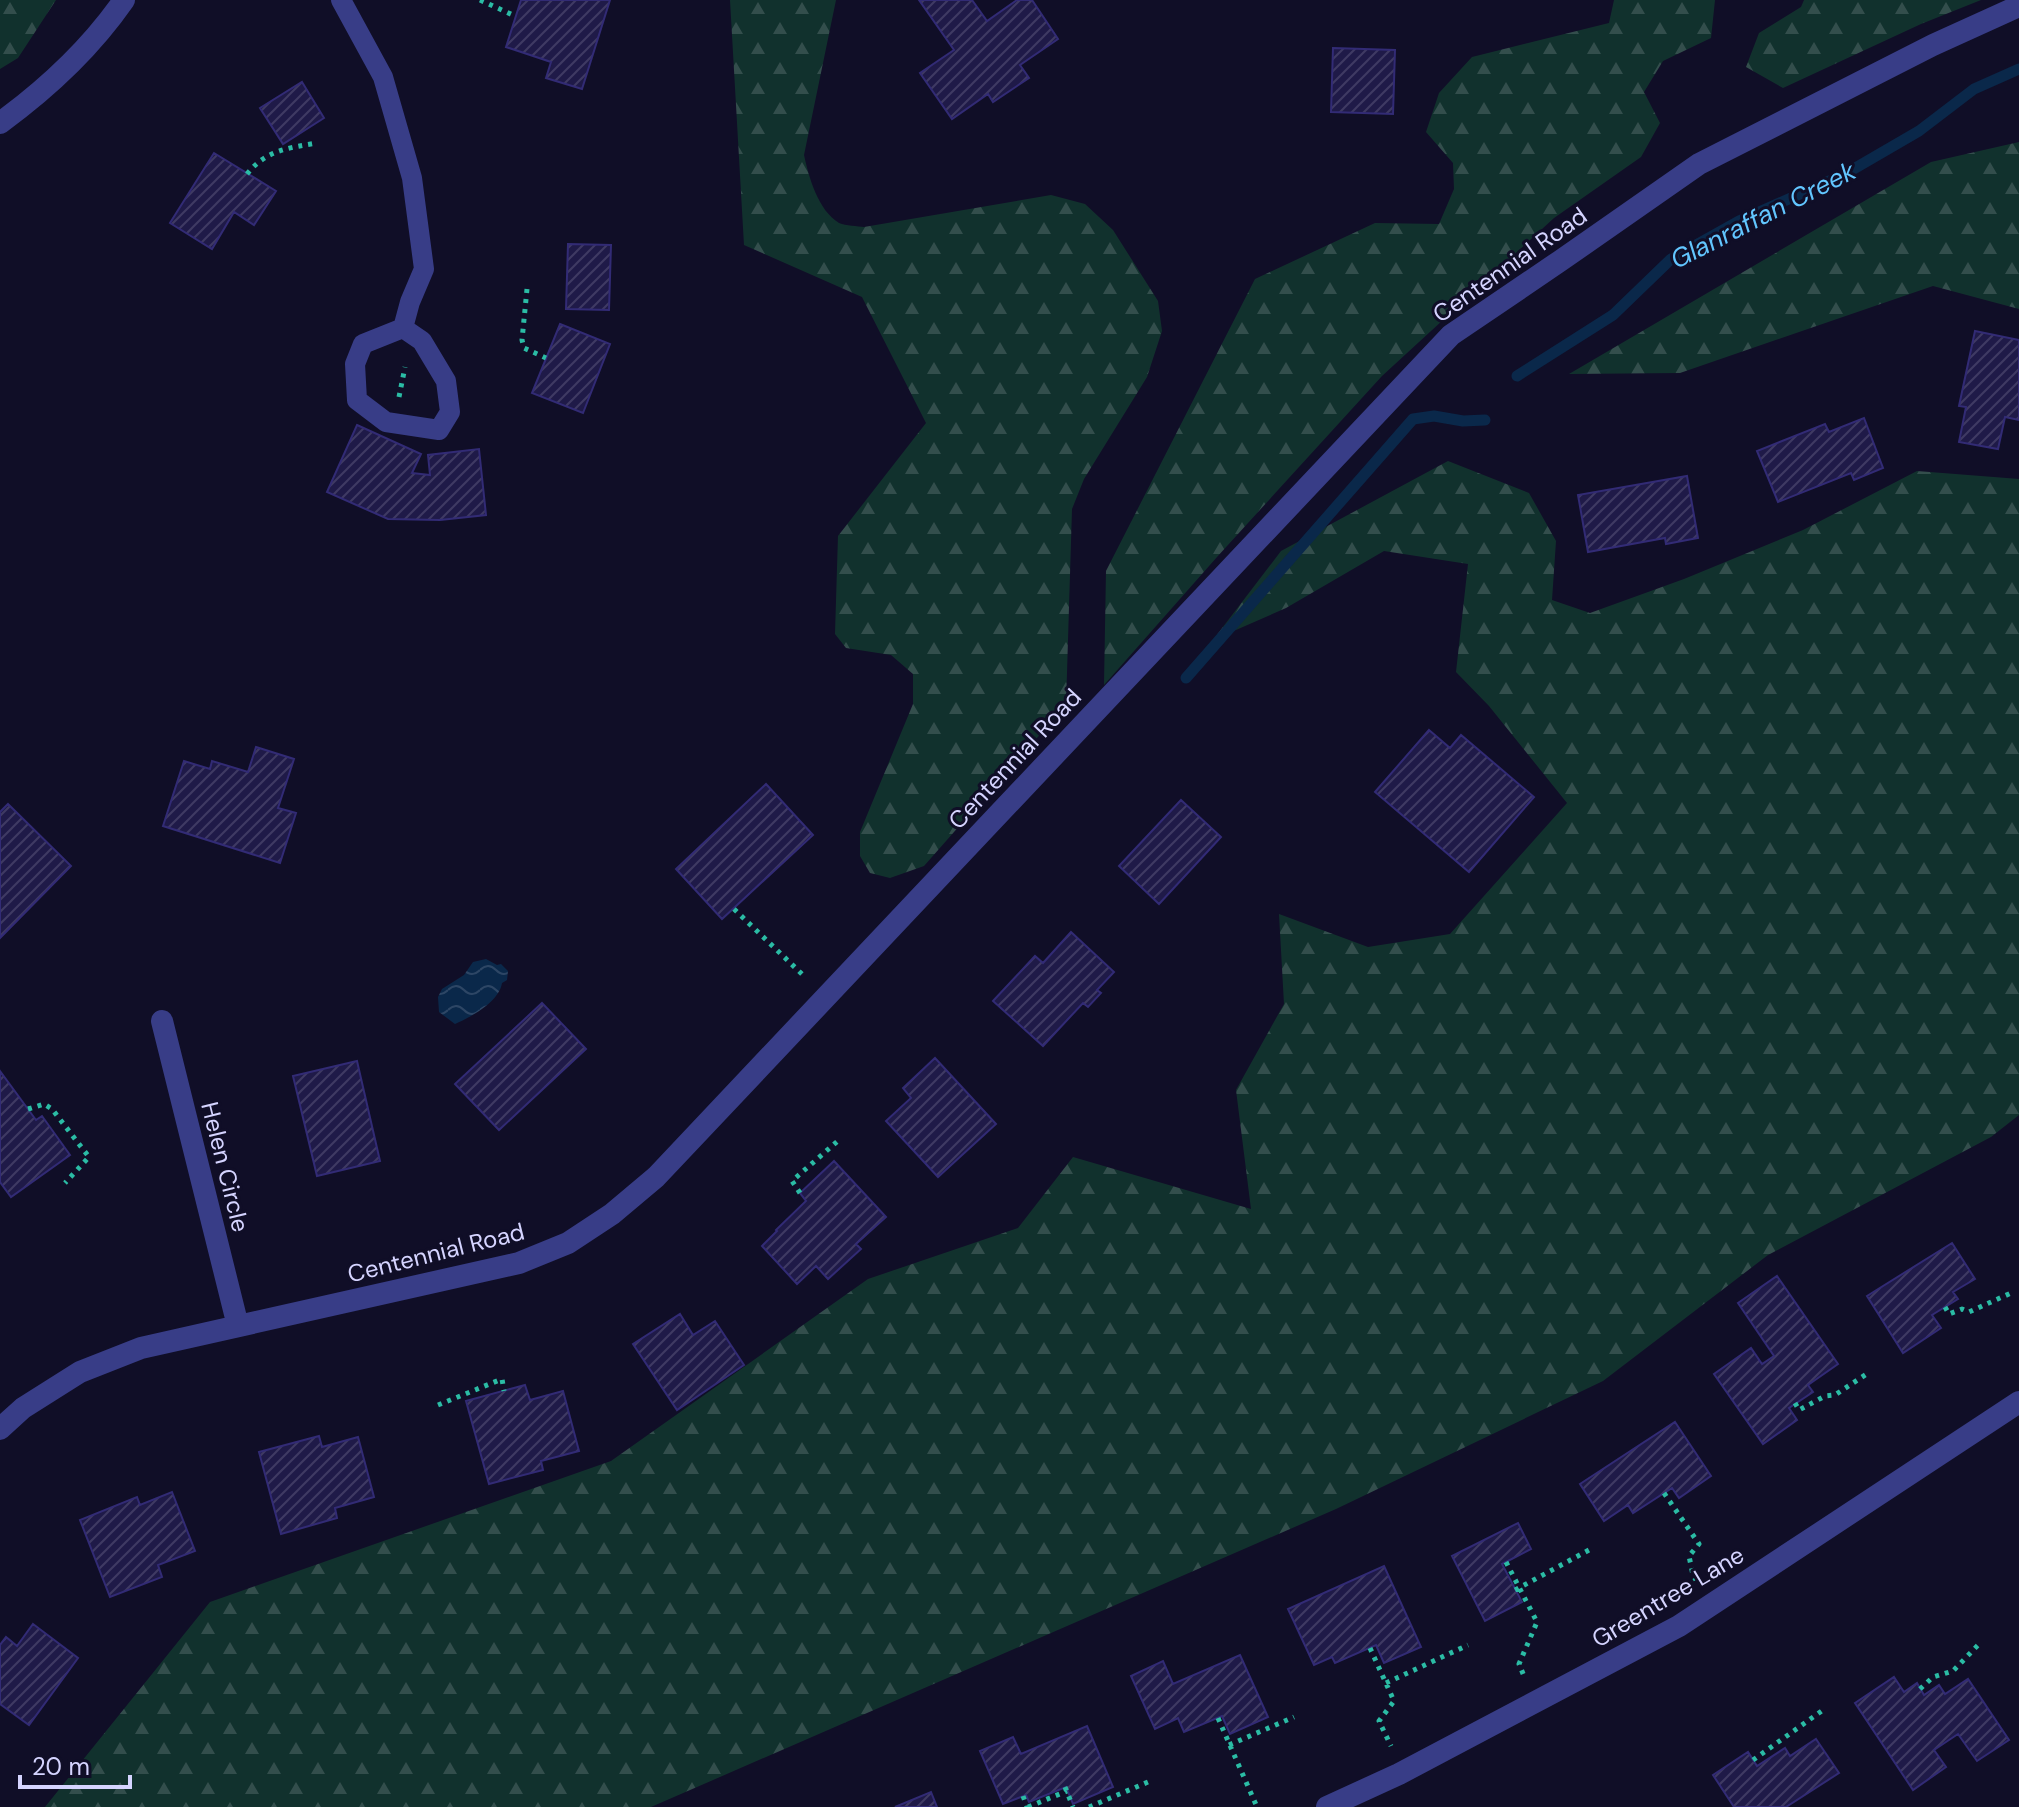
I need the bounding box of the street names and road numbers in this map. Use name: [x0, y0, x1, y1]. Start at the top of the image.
street label: Centennial Road: [1427, 200, 1593, 329]
street label: Centennial Road: [941, 682, 1088, 836]
street label: Helen Circle: [194, 1098, 257, 1235]
street label: Centennial Road: [344, 1216, 528, 1289]
street label: Greentree Lane: [1586, 1539, 1750, 1654]

